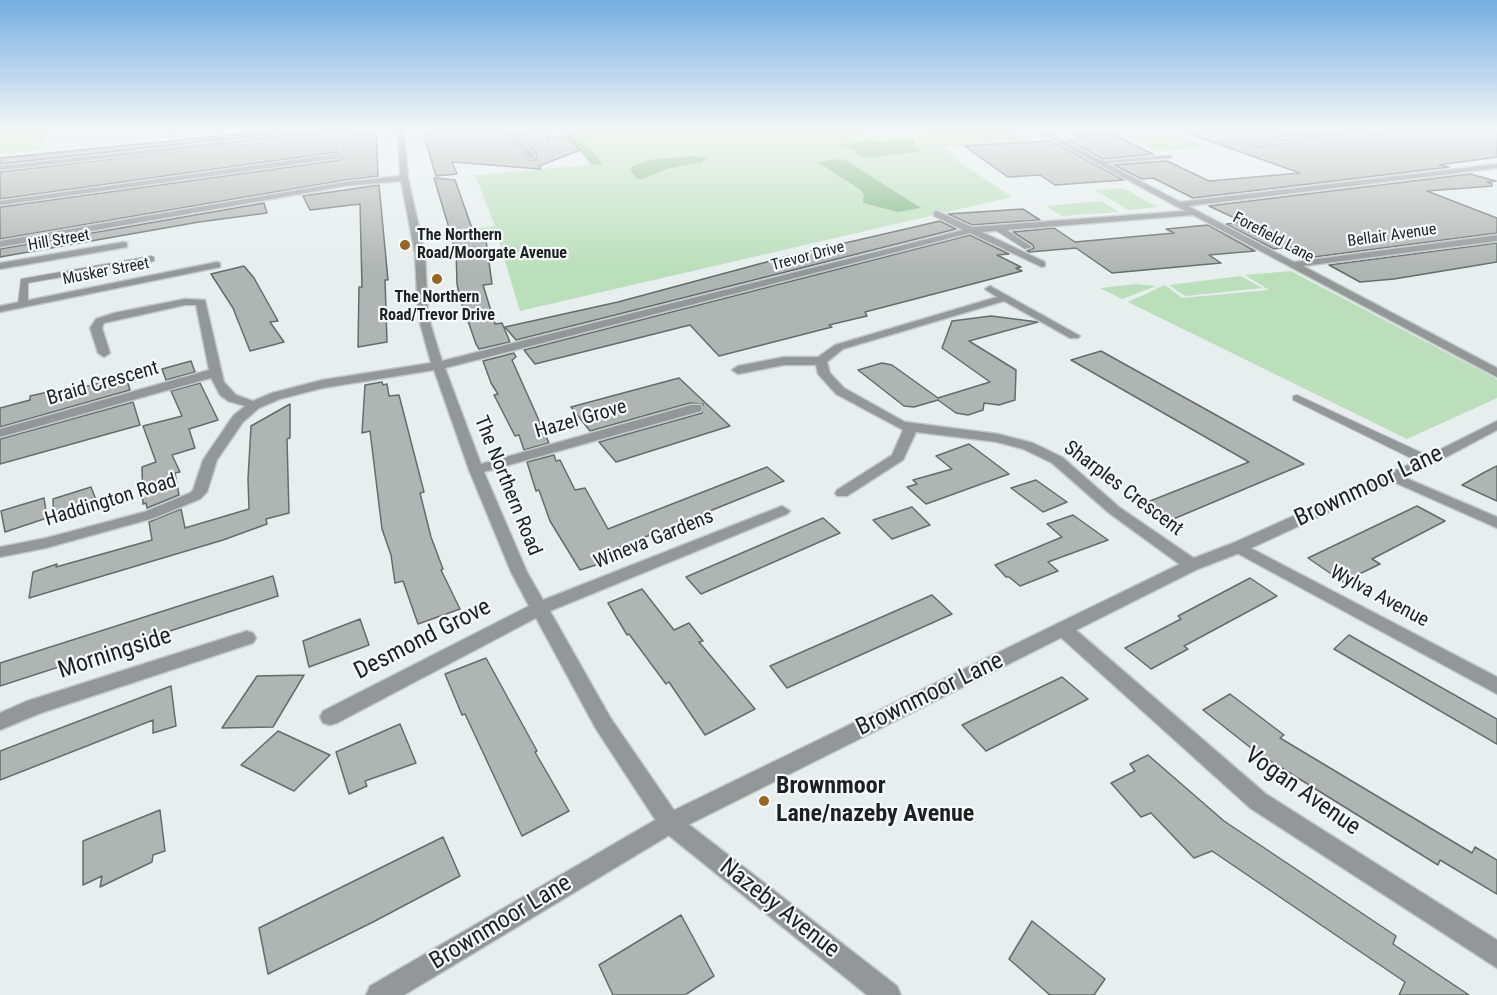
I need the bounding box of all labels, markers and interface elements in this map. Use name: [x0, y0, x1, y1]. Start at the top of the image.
street label: Forefield Lane: [1229, 209, 1317, 267]
street label: Bellair Avenue: [1346, 220, 1438, 252]
street label: Hill Street: [27, 226, 91, 256]
place label: The Northern Road/Moorgate Avenue: [417, 226, 567, 264]
marker: The Northern Road/Moorgate Avenue: [398, 238, 412, 252]
street label: Trevor Drive: [769, 238, 847, 276]
street label: Musker Street: [61, 254, 151, 290]
marker: The Northern Road/Trevor Drive: [430, 272, 444, 286]
place label: The Northern Road/Trevor Drive: [379, 288, 495, 326]
street label: Braid Crescent: [44, 357, 162, 411]
street label: Hazel Grove: [532, 395, 630, 445]
street label: The Northern Road: [468, 413, 546, 559]
street label: Sharples Crescent: [1059, 436, 1187, 542]
street label: Brownmoor Lane: [1290, 440, 1448, 534]
street label: Haddington Road: [42, 470, 180, 532]
street label: Wineva Gardens: [591, 505, 717, 575]
street label: Wylva Avenue: [1326, 561, 1432, 633]
street label: Desmond Grove: [350, 593, 496, 687]
street label: Morningside: [55, 622, 175, 686]
street label: Brownmoor Lane: [852, 647, 1008, 743]
street label: Vogan Avenue: [1239, 742, 1365, 842]
place label: Brownmoor Lane/nazeby Avenue: [776, 773, 974, 829]
marker: Brownmoor Lane/nazeby Avenue: [757, 794, 771, 808]
street label: Nazeby Avenue: [713, 853, 845, 965]
street label: Brownmoor Lane: [425, 869, 577, 977]

